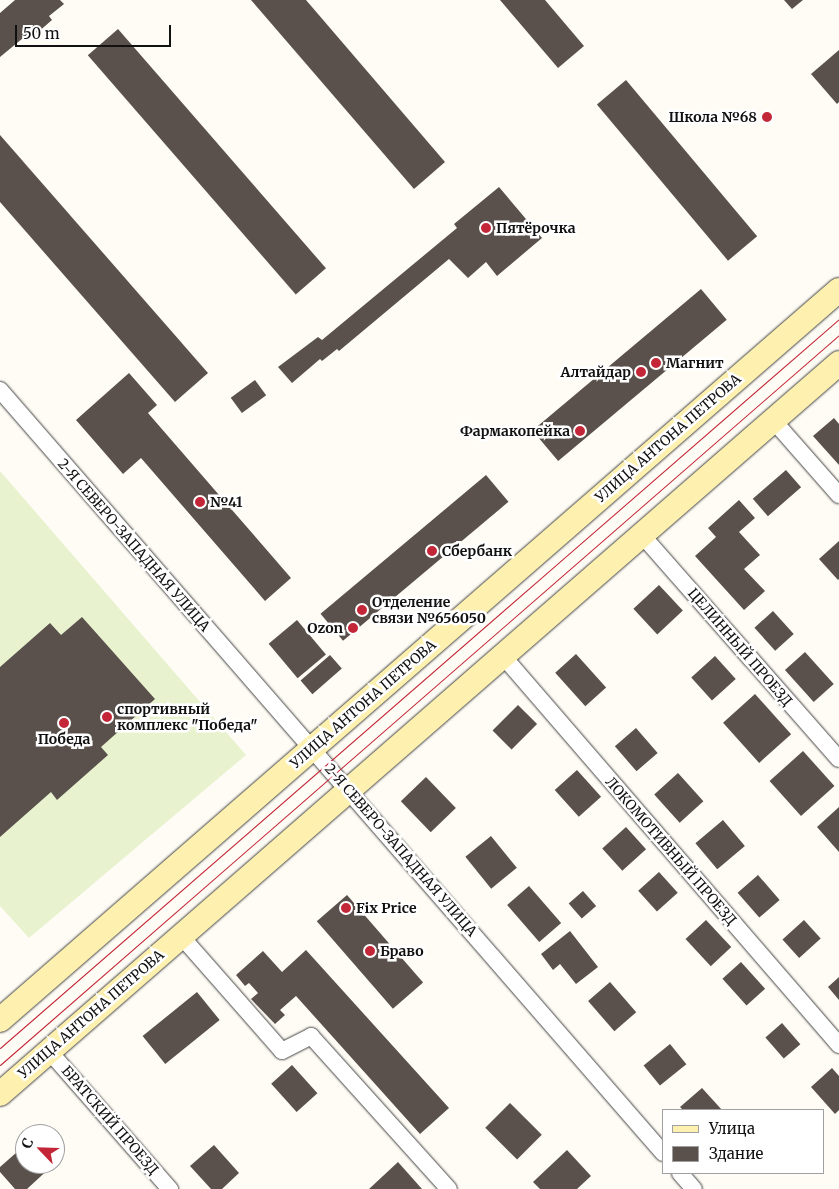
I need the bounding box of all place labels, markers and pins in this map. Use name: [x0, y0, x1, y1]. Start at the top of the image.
place label: Школа №68: [669, 109, 757, 125]
marker: Школа №68: [761, 111, 773, 123]
place label: Пятёрочка: [496, 220, 576, 236]
marker: Пятёрочка: [480, 222, 492, 234]
place label: Магнит: [666, 355, 724, 371]
marker: Магнит: [650, 357, 662, 369]
place label: Алтайдар: [560, 364, 631, 380]
marker: Алтайдар: [635, 366, 647, 378]
place label: Фармакопейка: [460, 423, 570, 439]
marker: Фармакопейка: [574, 425, 586, 437]
place label: №41: [210, 494, 242, 510]
marker: №41: [194, 496, 206, 508]
place label: Сбербанк: [442, 543, 512, 559]
marker: Сбербанк: [426, 545, 438, 557]
place label: Отделение связи №656050: [372, 594, 486, 626]
marker: Отделение связи №656050: [356, 604, 368, 616]
place label: Ozon: [307, 620, 343, 636]
marker: Ozon: [347, 622, 359, 634]
place label: спортивный комплекс "Победа": [117, 701, 257, 734]
marker: спортивный комплекс "Победа": [101, 711, 113, 723]
marker: Победа: [58, 717, 70, 729]
place label: Победа: [38, 731, 90, 747]
place label: Fix Price: [356, 900, 416, 916]
marker: Fix Price: [340, 902, 352, 914]
place label: Браво: [380, 943, 423, 959]
marker: Браво: [364, 945, 376, 957]

